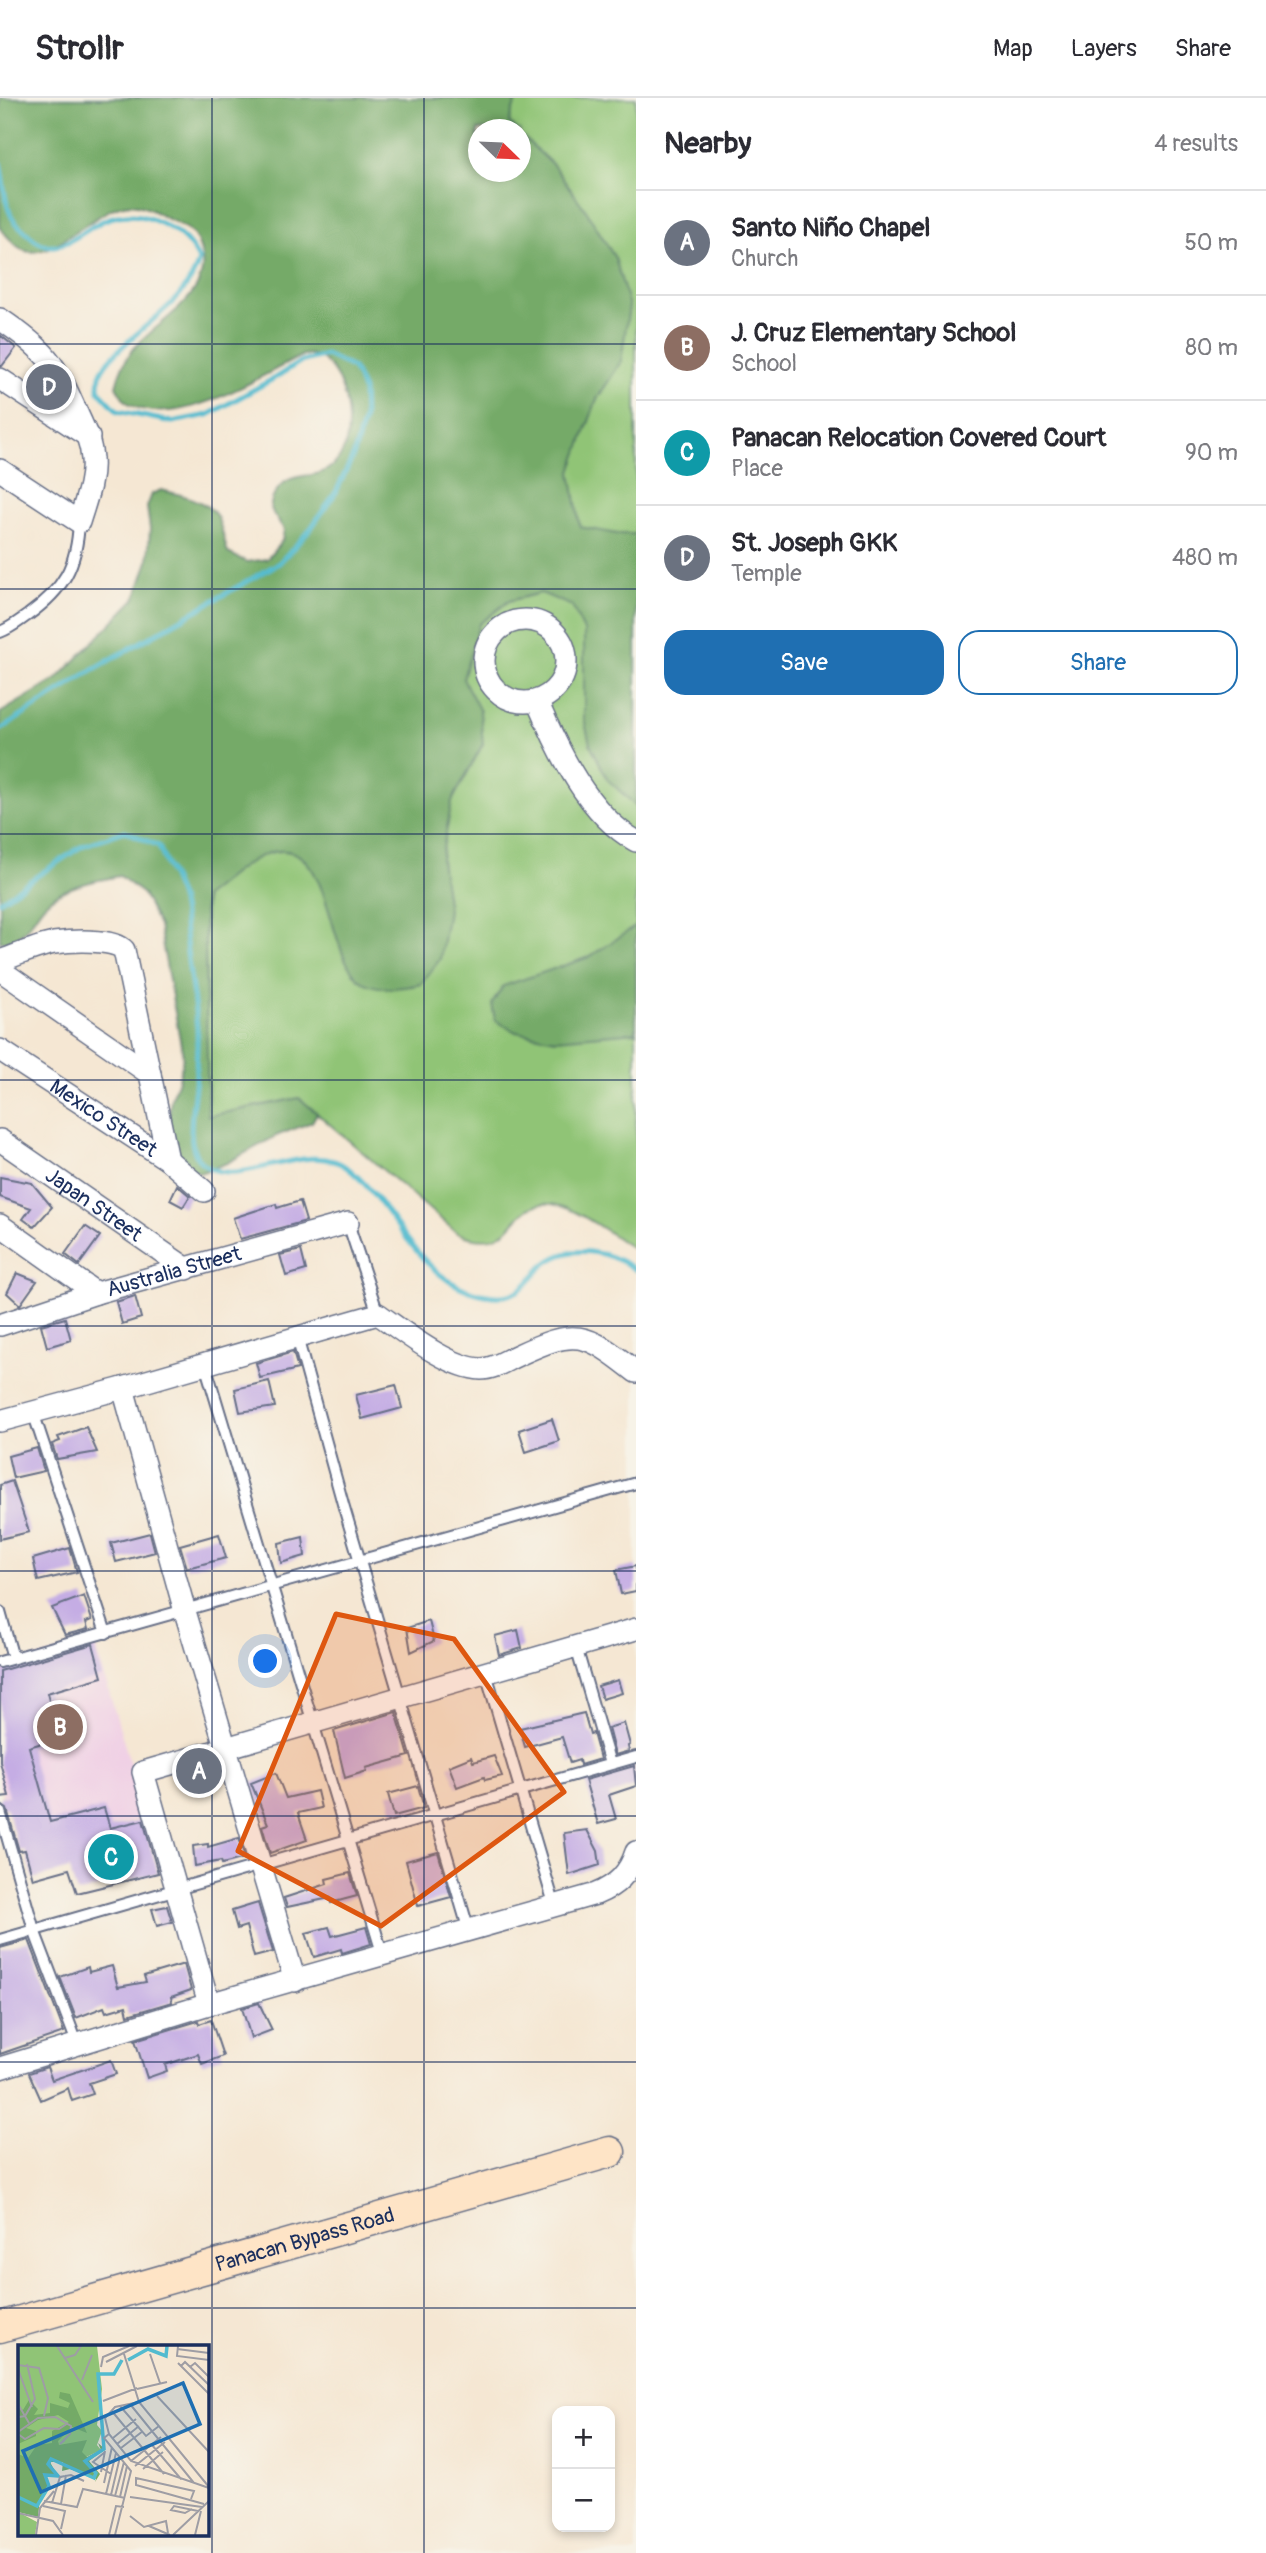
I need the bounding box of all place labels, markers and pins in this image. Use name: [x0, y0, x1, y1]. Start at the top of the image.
pin: D: [26, 361, 72, 413]
pin: B: [37, 1701, 83, 1753]
pin: A: [176, 1745, 222, 1797]
pin: C: [88, 1831, 134, 1883]

